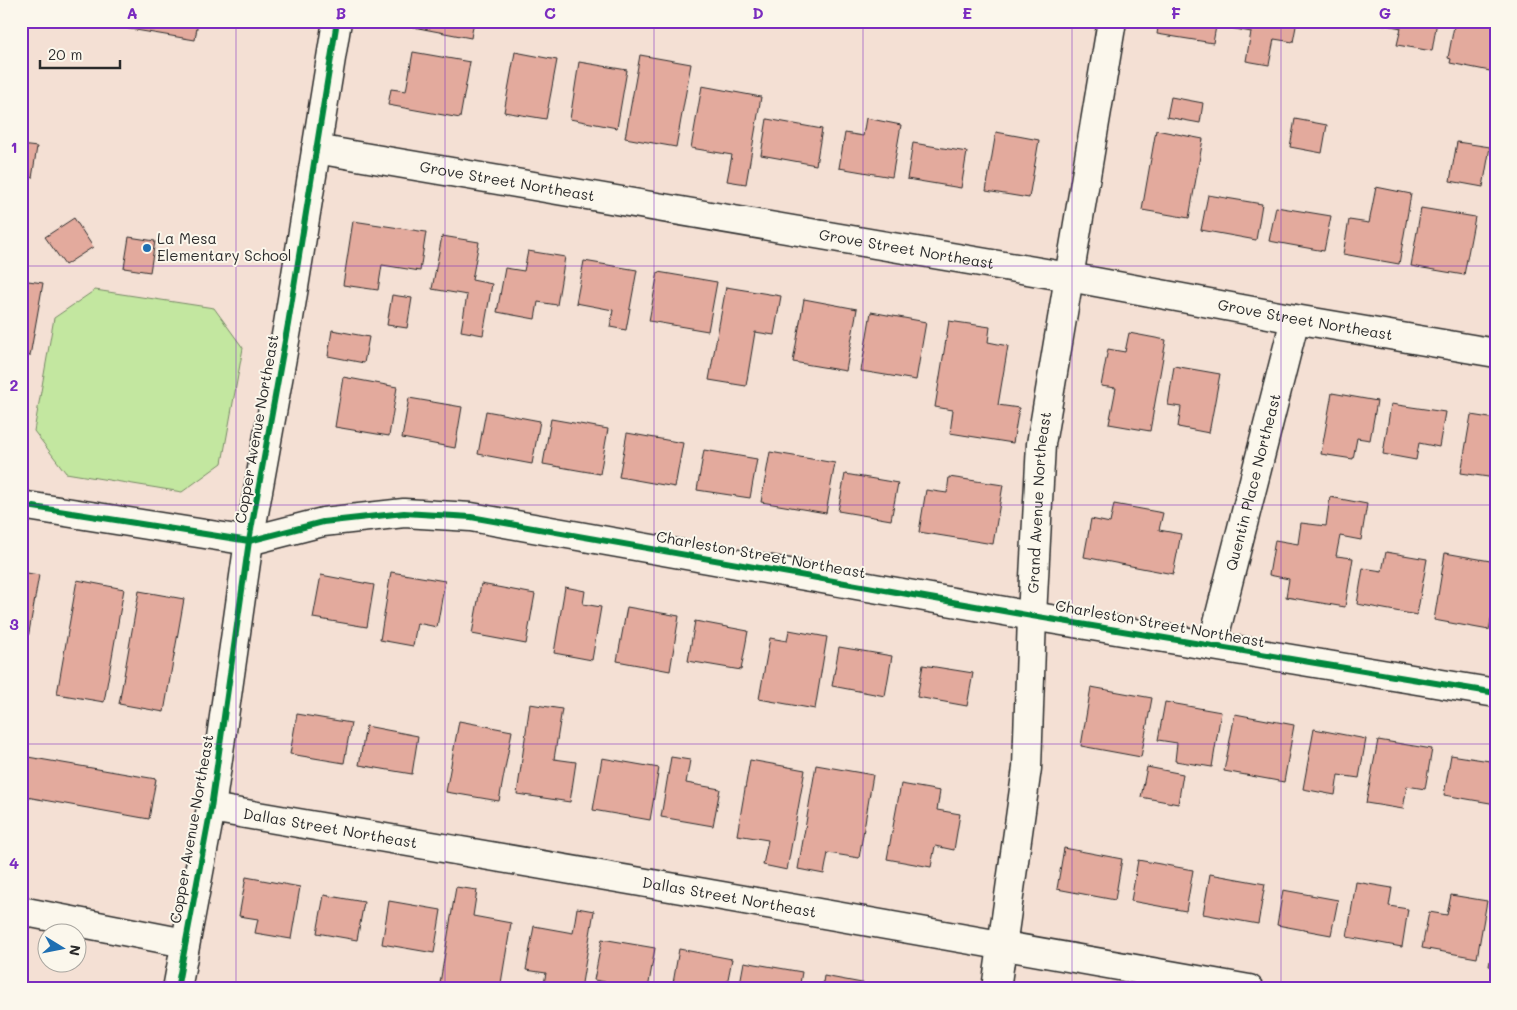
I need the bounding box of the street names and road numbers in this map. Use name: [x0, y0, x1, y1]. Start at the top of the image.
street label: Grove Street Northeast: [418, 156, 597, 205]
street label: Grove Street Northeast: [818, 224, 996, 273]
street label: Grove Street Northeast: [1216, 294, 1394, 344]
street label: Copper Avenue Northeast: [230, 333, 282, 525]
street label: Quentin Place Northeast: [1220, 391, 1285, 573]
street label: Grand Avenue Northeast: [1022, 410, 1055, 594]
street label: Charleston Street Northeast: [655, 526, 868, 582]
street label: Charleston Street Northeast: [1054, 595, 1267, 651]
street label: Copper Avenue Northeast: [165, 733, 217, 925]
street label: Dallas Street Northeast: [242, 803, 419, 852]
street label: Dallas Street Northeast: [641, 871, 818, 922]

